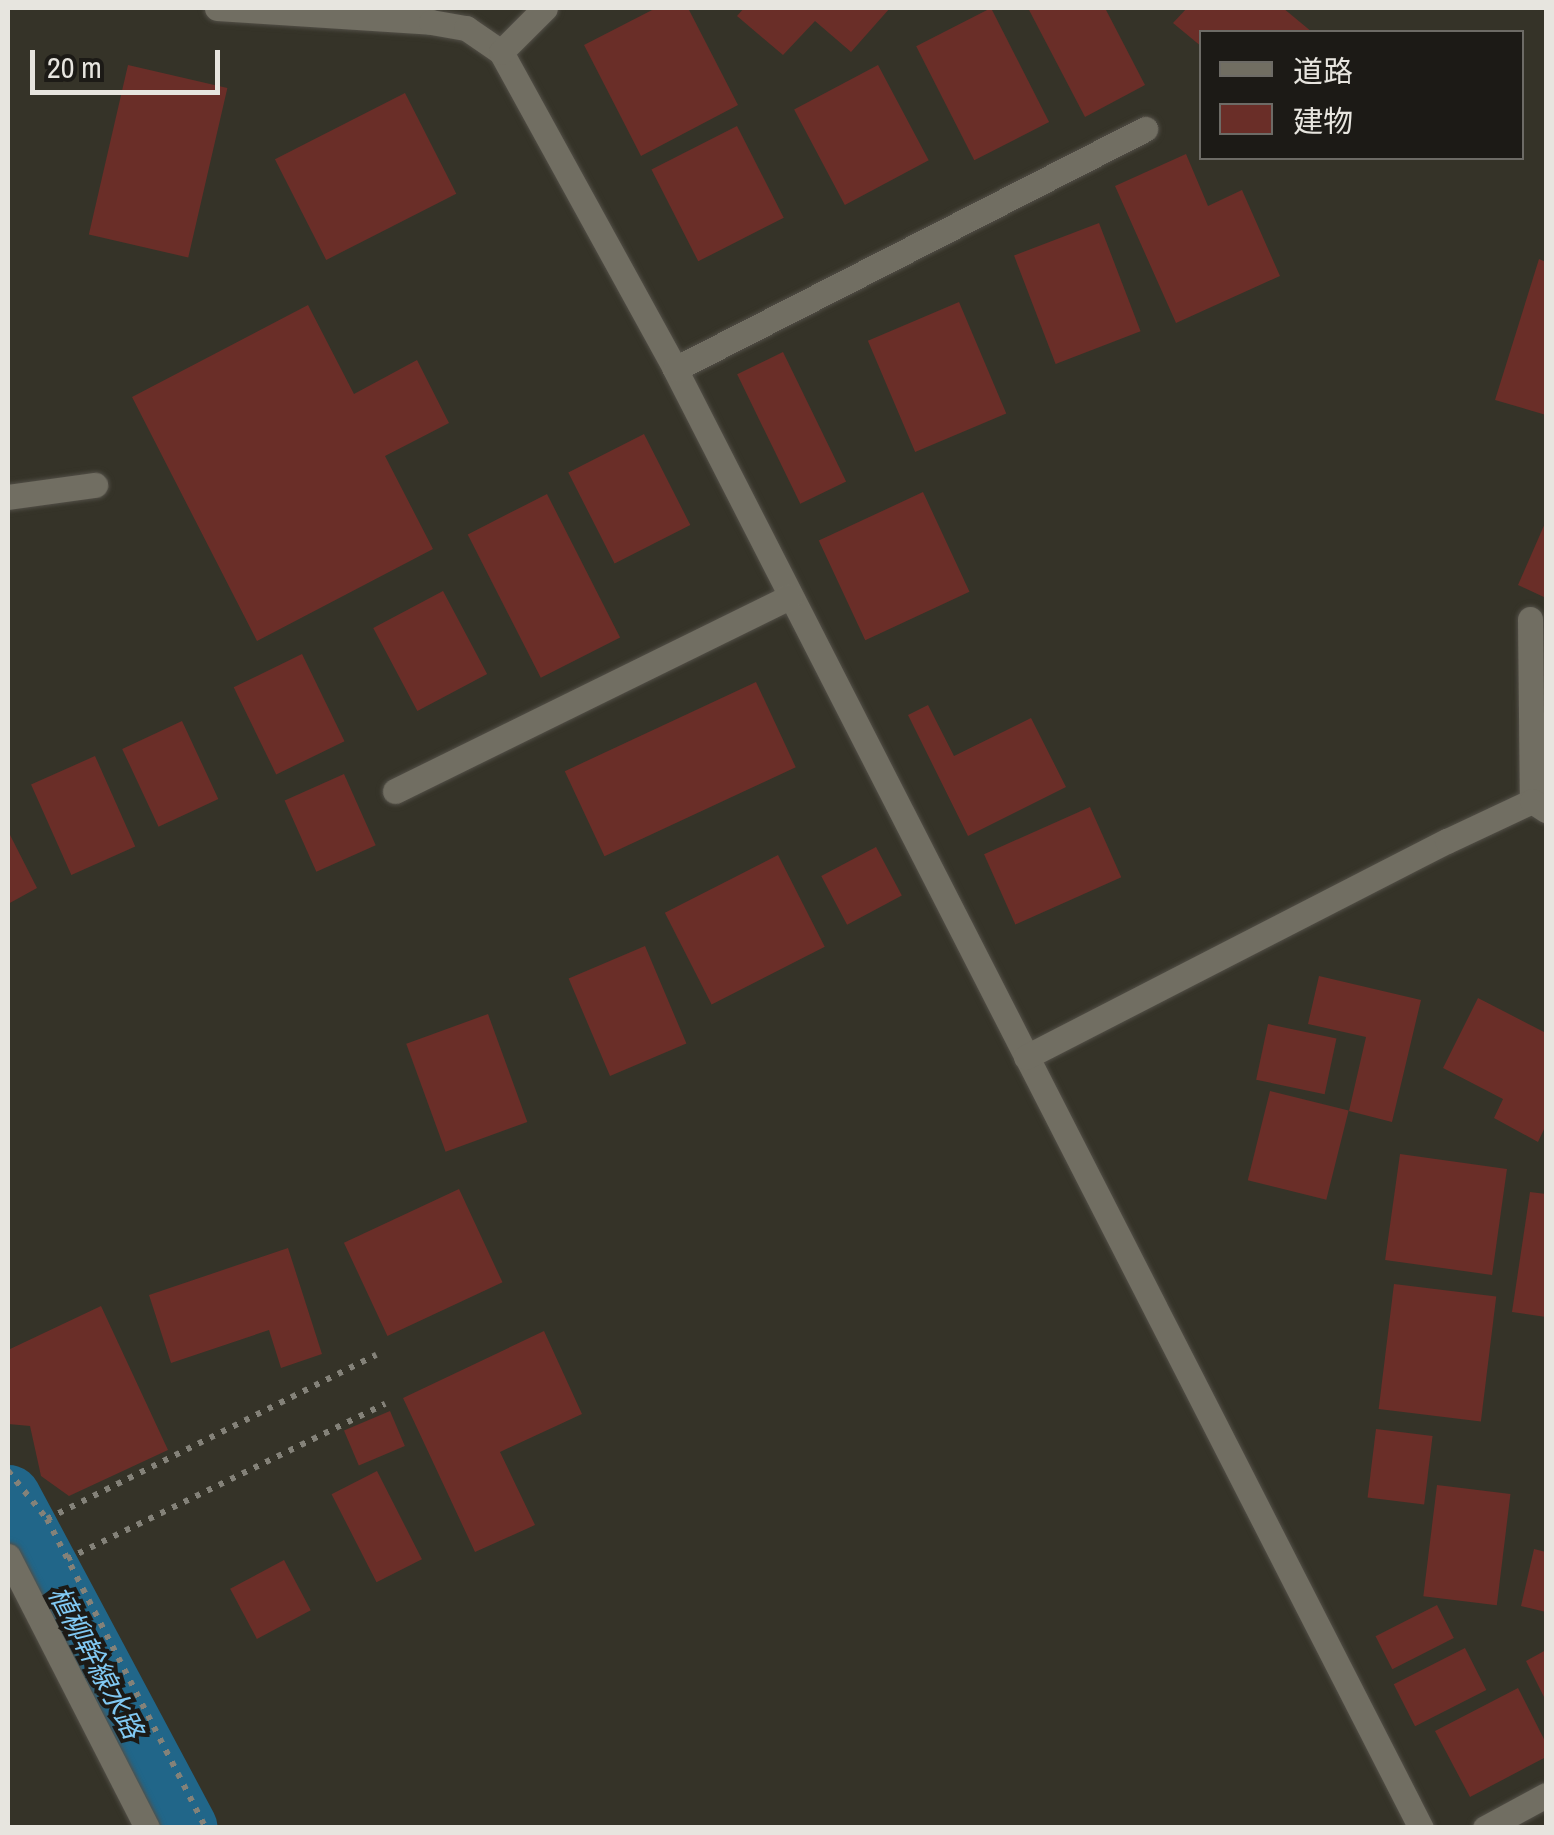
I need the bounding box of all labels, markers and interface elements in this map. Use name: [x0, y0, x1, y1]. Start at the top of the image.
scale bar: [35, 30, 225, 92]
legend: [1199, 30, 1524, 160]
text: 20 m: [47, 47, 102, 87]
text: 道路: [1293, 51, 1353, 91]
text: 建物: [1293, 101, 1353, 141]
water label: 植柳幹線水路: [42, 1580, 150, 1744]

